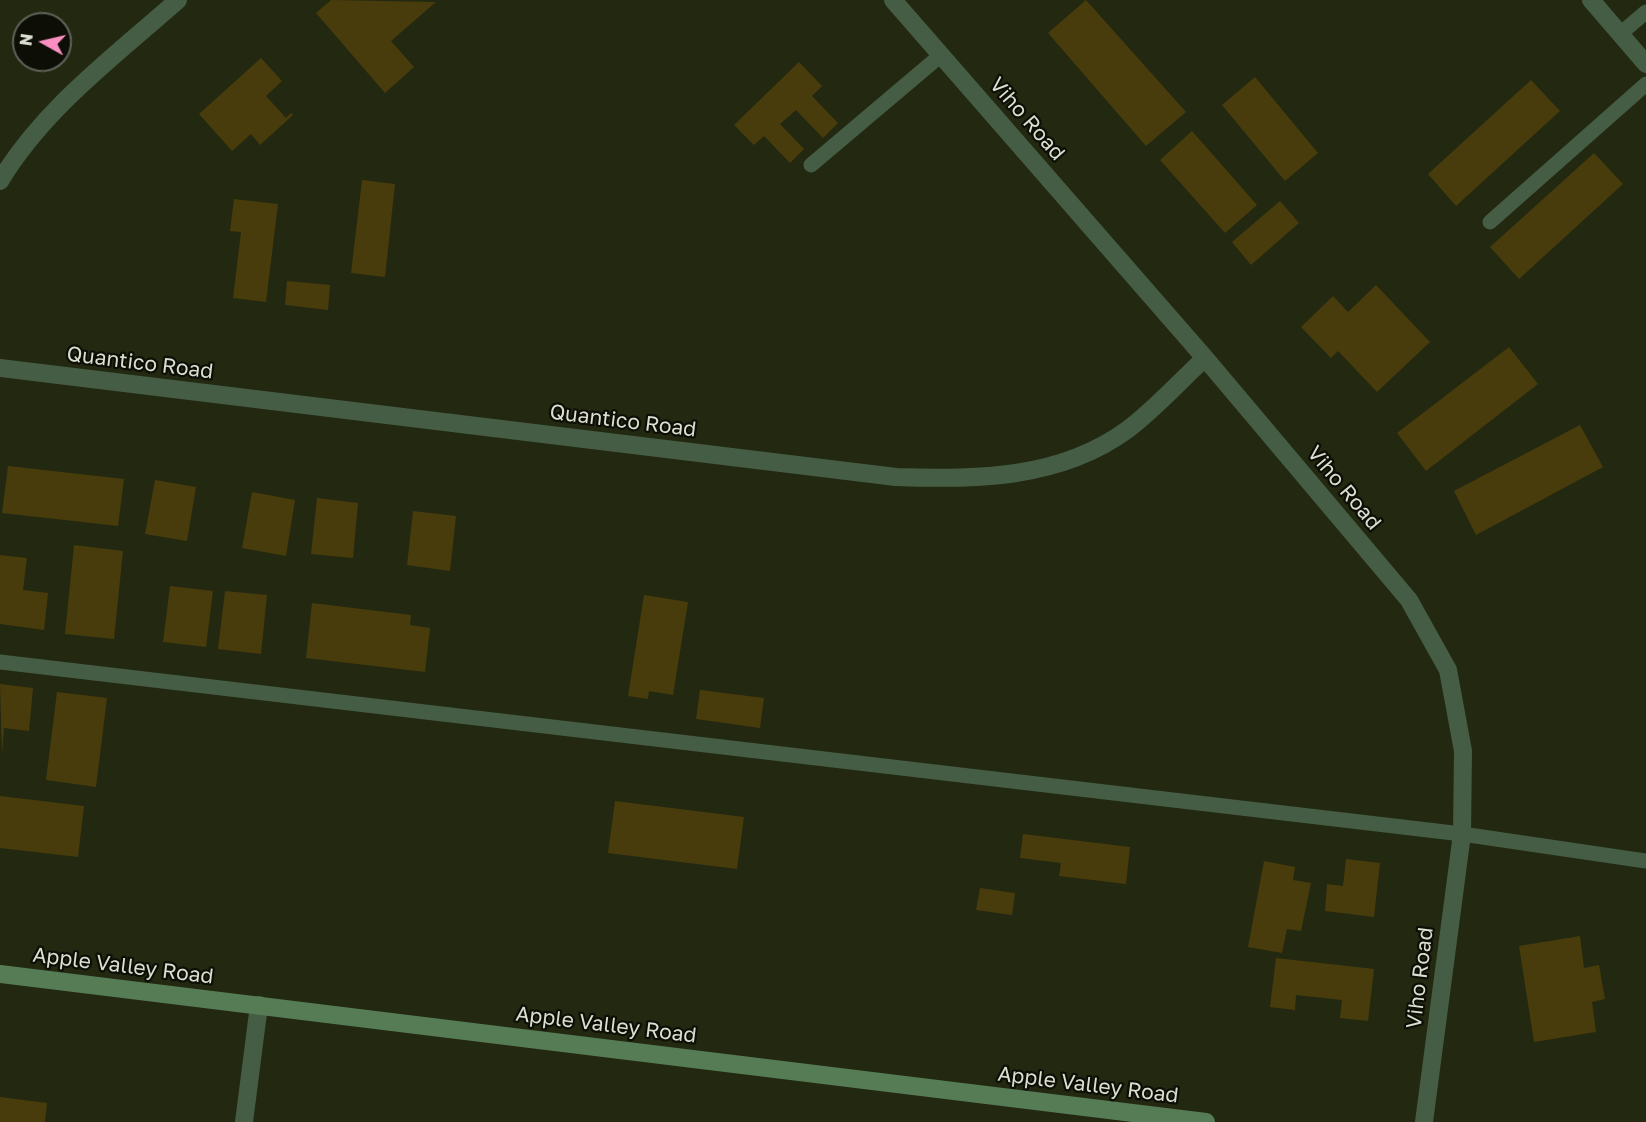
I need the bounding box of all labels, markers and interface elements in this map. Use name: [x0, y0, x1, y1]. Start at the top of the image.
north arrow: [12, 12, 72, 72]
text: N: [15, 32, 37, 47]
street label: Viho Road: [984, 72, 1070, 166]
street label: Quantico Road: [65, 342, 215, 384]
street label: Quantico Road: [548, 400, 698, 442]
street label: Viho Road: [1302, 441, 1386, 535]
street label: Viho Road: [1401, 926, 1439, 1030]
street label: Apple Valley Road: [31, 942, 215, 990]
street label: Apple Valley Road: [514, 1001, 698, 1049]
street label: Apple Valley Road: [996, 1061, 1180, 1109]

